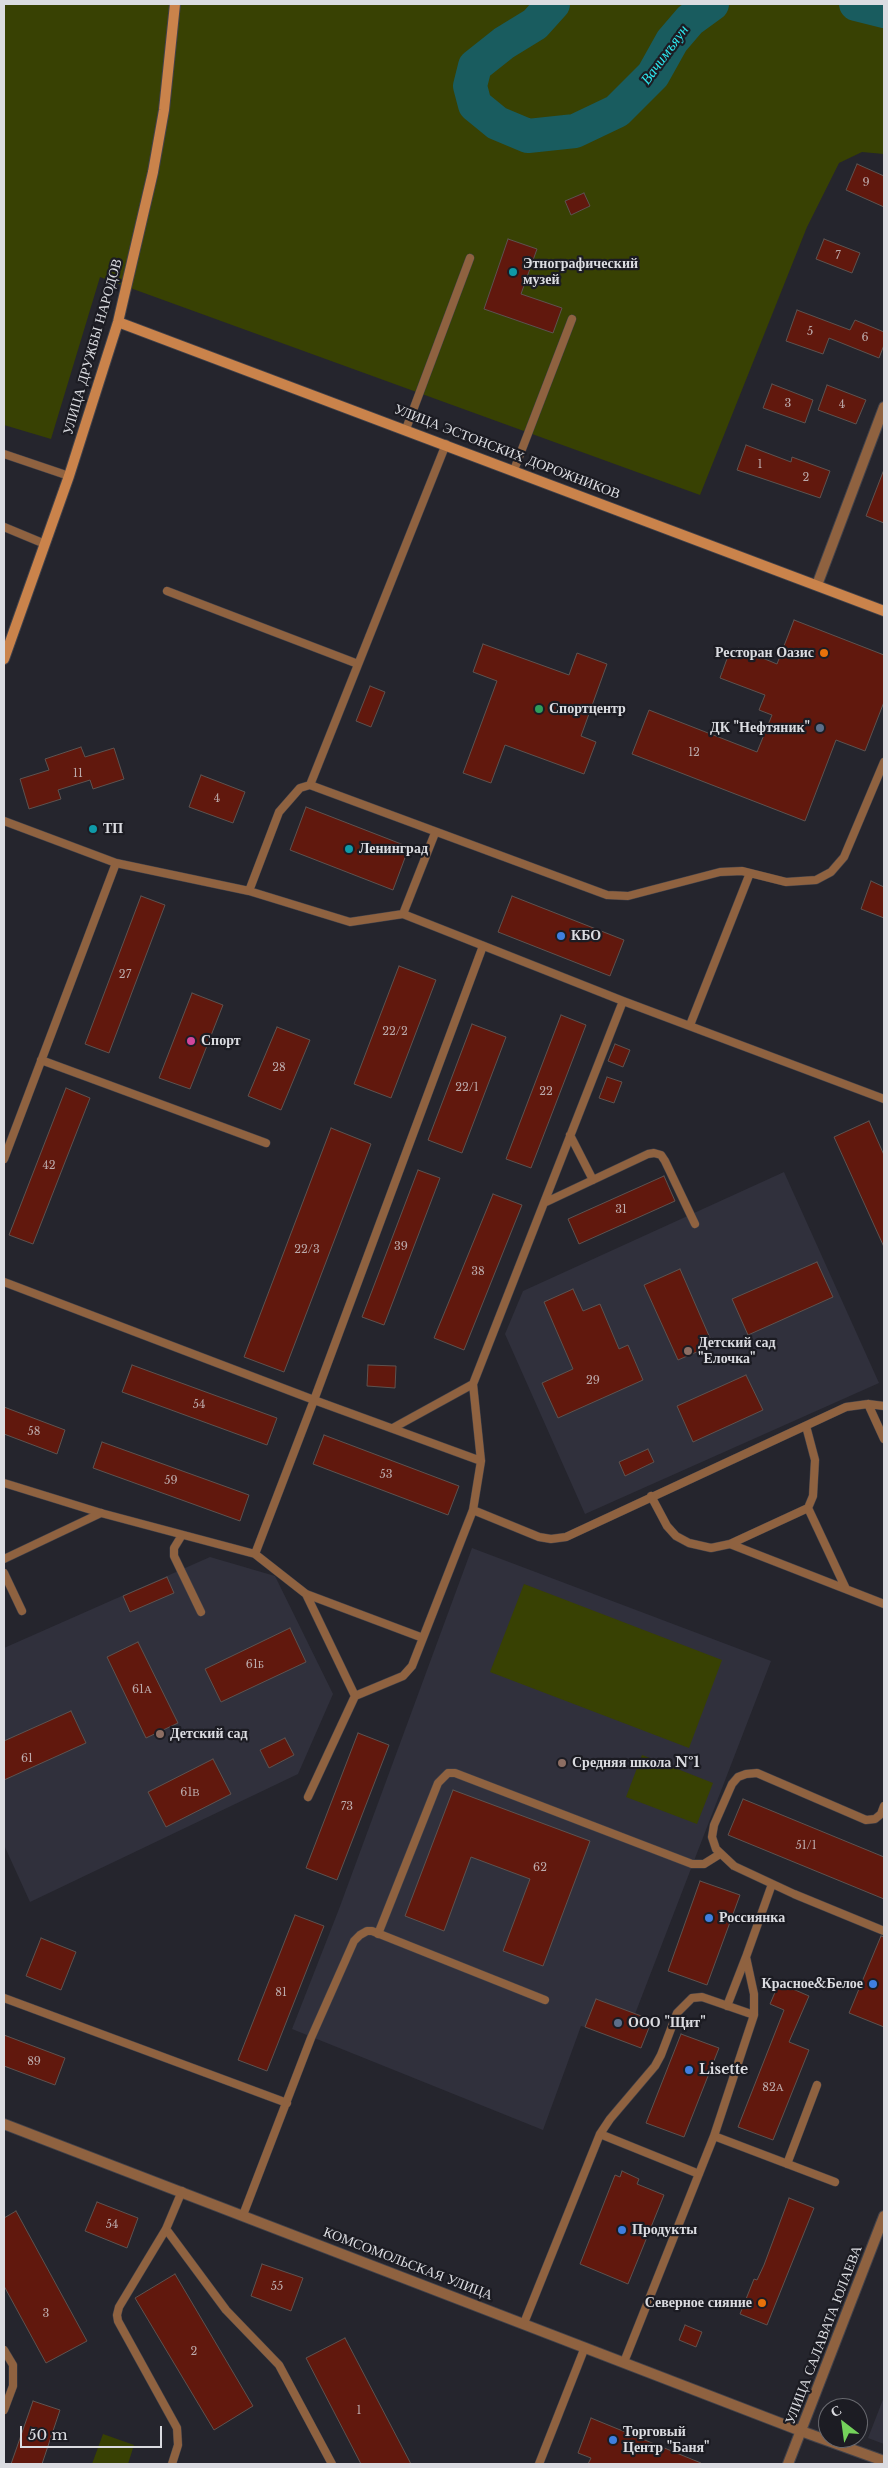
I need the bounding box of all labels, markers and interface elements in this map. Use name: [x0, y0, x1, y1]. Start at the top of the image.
water label: Вачимъяун: [637, 22, 693, 88]
house number: 9: [862, 176, 870, 190]
house number: 7: [835, 249, 841, 263]
place label: Этнографический музей: [523, 256, 638, 288]
street label: УЛИЦА ДРУЖБЫ НАРОДОВ: [60, 257, 126, 437]
marker: Этнографический музей: [507, 266, 519, 278]
house number: 5: [807, 325, 813, 339]
house number: 6: [861, 331, 869, 345]
house number: 3: [785, 397, 791, 411]
house number: 4: [839, 398, 845, 412]
street label: УЛИЦА ЭСТОНСКИХ ДОРОЖНИКОВ: [392, 401, 622, 503]
house number: 1: [758, 458, 762, 472]
house number: 2: [803, 471, 809, 485]
place label: Ресторан Оазис: [715, 645, 814, 661]
marker: Ресторан Оазис: [818, 647, 830, 659]
place label: Спортцентр: [549, 701, 626, 717]
marker: Спортцентр: [533, 703, 545, 715]
place label: ДК "Нефтяник": [710, 720, 810, 736]
marker: ДК "Нефтяник": [814, 722, 826, 734]
house number: 12: [688, 746, 700, 760]
house number: 11: [73, 767, 83, 781]
house number: 4: [214, 792, 220, 806]
place label: ТП: [103, 821, 123, 837]
marker: ТП: [87, 823, 99, 835]
place label: Ленинград: [359, 841, 428, 857]
marker: Ленинград: [343, 843, 355, 855]
place label: КБО: [571, 928, 601, 944]
marker: КБО: [555, 930, 567, 942]
house number: 27: [119, 968, 131, 982]
house number: 22/2: [382, 1025, 408, 1039]
place label: Спорт: [201, 1033, 241, 1049]
marker: Спорт: [185, 1035, 197, 1047]
house number: 28: [272, 1061, 286, 1075]
house number: 22/1: [455, 1081, 479, 1095]
house number: 22: [539, 1085, 553, 1099]
house number: 42: [42, 1159, 56, 1173]
house number: 31: [615, 1203, 627, 1217]
house number: 39: [394, 1240, 408, 1254]
house number: 22/3: [294, 1243, 320, 1257]
house number: 38: [471, 1265, 485, 1279]
place label: Детский сад "Елочка": [698, 1335, 776, 1368]
marker: Детский сад "Елочка": [682, 1345, 694, 1357]
house number: 29: [586, 1374, 600, 1388]
house number: 54: [193, 1398, 205, 1412]
house number: 58: [28, 1425, 40, 1439]
house number: 53: [379, 1468, 393, 1482]
house number: 59: [164, 1474, 178, 1488]
house number: 61Б: [246, 1658, 264, 1672]
house number: 61А: [132, 1683, 152, 1697]
place label: Детский сад: [170, 1726, 248, 1742]
marker: Детский сад: [154, 1728, 166, 1740]
house number: 61: [21, 1752, 33, 1766]
place label: Средняя школа №1: [572, 1755, 700, 1771]
marker: Средняя школа №1: [556, 1757, 568, 1769]
house number: 61В: [180, 1786, 200, 1800]
house number: 73: [341, 1800, 353, 1814]
house number: 51/1: [795, 1839, 817, 1853]
house number: 62: [533, 1861, 547, 1875]
place label: Россиянка: [719, 1910, 785, 1926]
marker: Россиянка: [703, 1912, 715, 1924]
place label: Красное&Белое: [762, 1976, 863, 1992]
marker: Красное&Белое: [867, 1978, 879, 1990]
house number: 81: [275, 1986, 287, 2000]
place label: ООО "Щит": [628, 2015, 706, 2031]
marker: ООО "Щит": [612, 2017, 624, 2029]
house number: 89: [27, 2055, 41, 2069]
place label: Lisette: [699, 2062, 748, 2078]
marker: Lisette: [683, 2064, 695, 2076]
house number: 82А: [762, 2081, 784, 2095]
house number: 54: [106, 2218, 118, 2232]
place label: Продукты: [632, 2222, 697, 2238]
street label: КОМСОМОЛЬСКАЯ УЛИЦА: [321, 2224, 495, 2304]
marker: Продукты: [616, 2224, 628, 2236]
street label: УЛИЦА САЛАВАТА ЮЛАЕВА: [782, 2243, 866, 2427]
house number: 55: [271, 2280, 283, 2294]
place label: Северное сияние: [645, 2295, 752, 2311]
marker: Северное сияние: [756, 2297, 768, 2309]
house number: 3: [43, 2307, 49, 2321]
house number: 2: [191, 2345, 197, 2359]
north arrow: [818, 2398, 868, 2448]
house number: 1: [357, 2404, 361, 2418]
scale bar: [22, 2416, 165, 2448]
place label: Торговый Центр "Баня": [623, 2424, 710, 2456]
text: 50 m: [28, 2425, 68, 2444]
marker: Торговый Центр "Баня": [607, 2434, 619, 2446]

